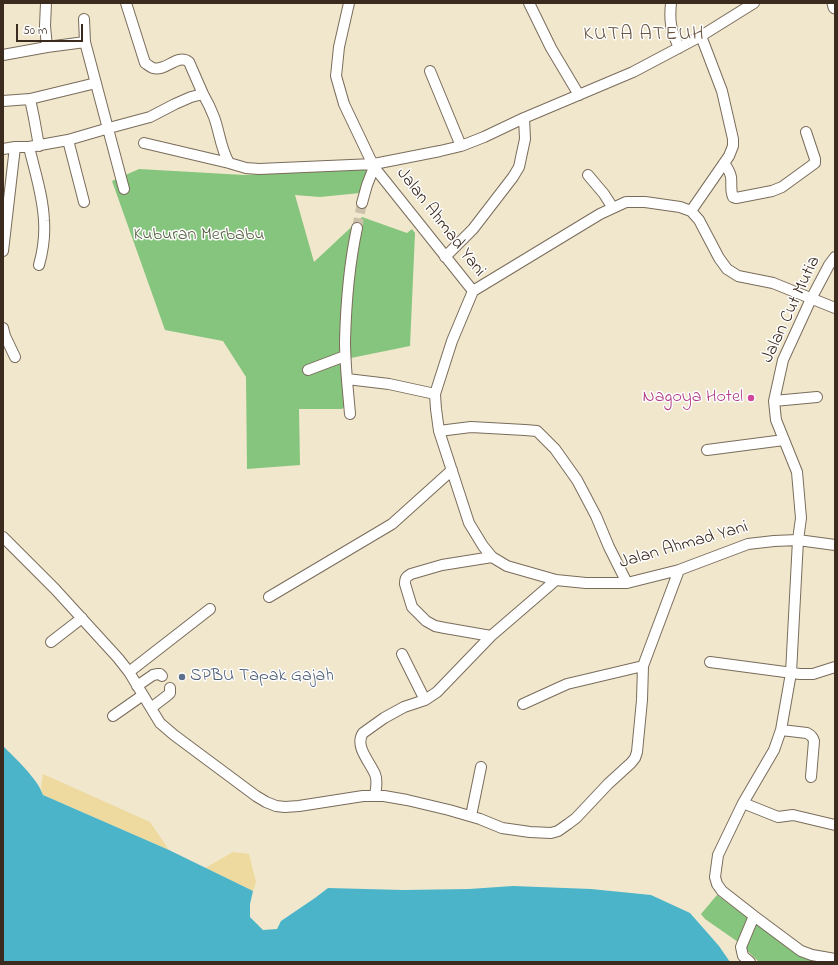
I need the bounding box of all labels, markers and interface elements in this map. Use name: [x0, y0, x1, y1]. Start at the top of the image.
scale bar: [18, 16, 85, 42]
text: 50 m: [23, 22, 47, 40]
district label: KUTA ATEUH: [583, 24, 705, 48]
street label: Jalan Ahmad Yani: [391, 164, 489, 282]
park label: Kuburan Merbabu: [134, 225, 264, 247]
street label: Jalan Cut Mutia: [758, 253, 826, 367]
place label: Nagoya Hotel: [642, 387, 743, 409]
marker: Nagoya Hotel: [746, 393, 756, 403]
street label: Jalan Ahmad Yani: [617, 517, 751, 575]
place label: SPBU Tapak Gajah: [190, 666, 334, 688]
marker: SPBU Tapak Gajah: [177, 672, 187, 682]

